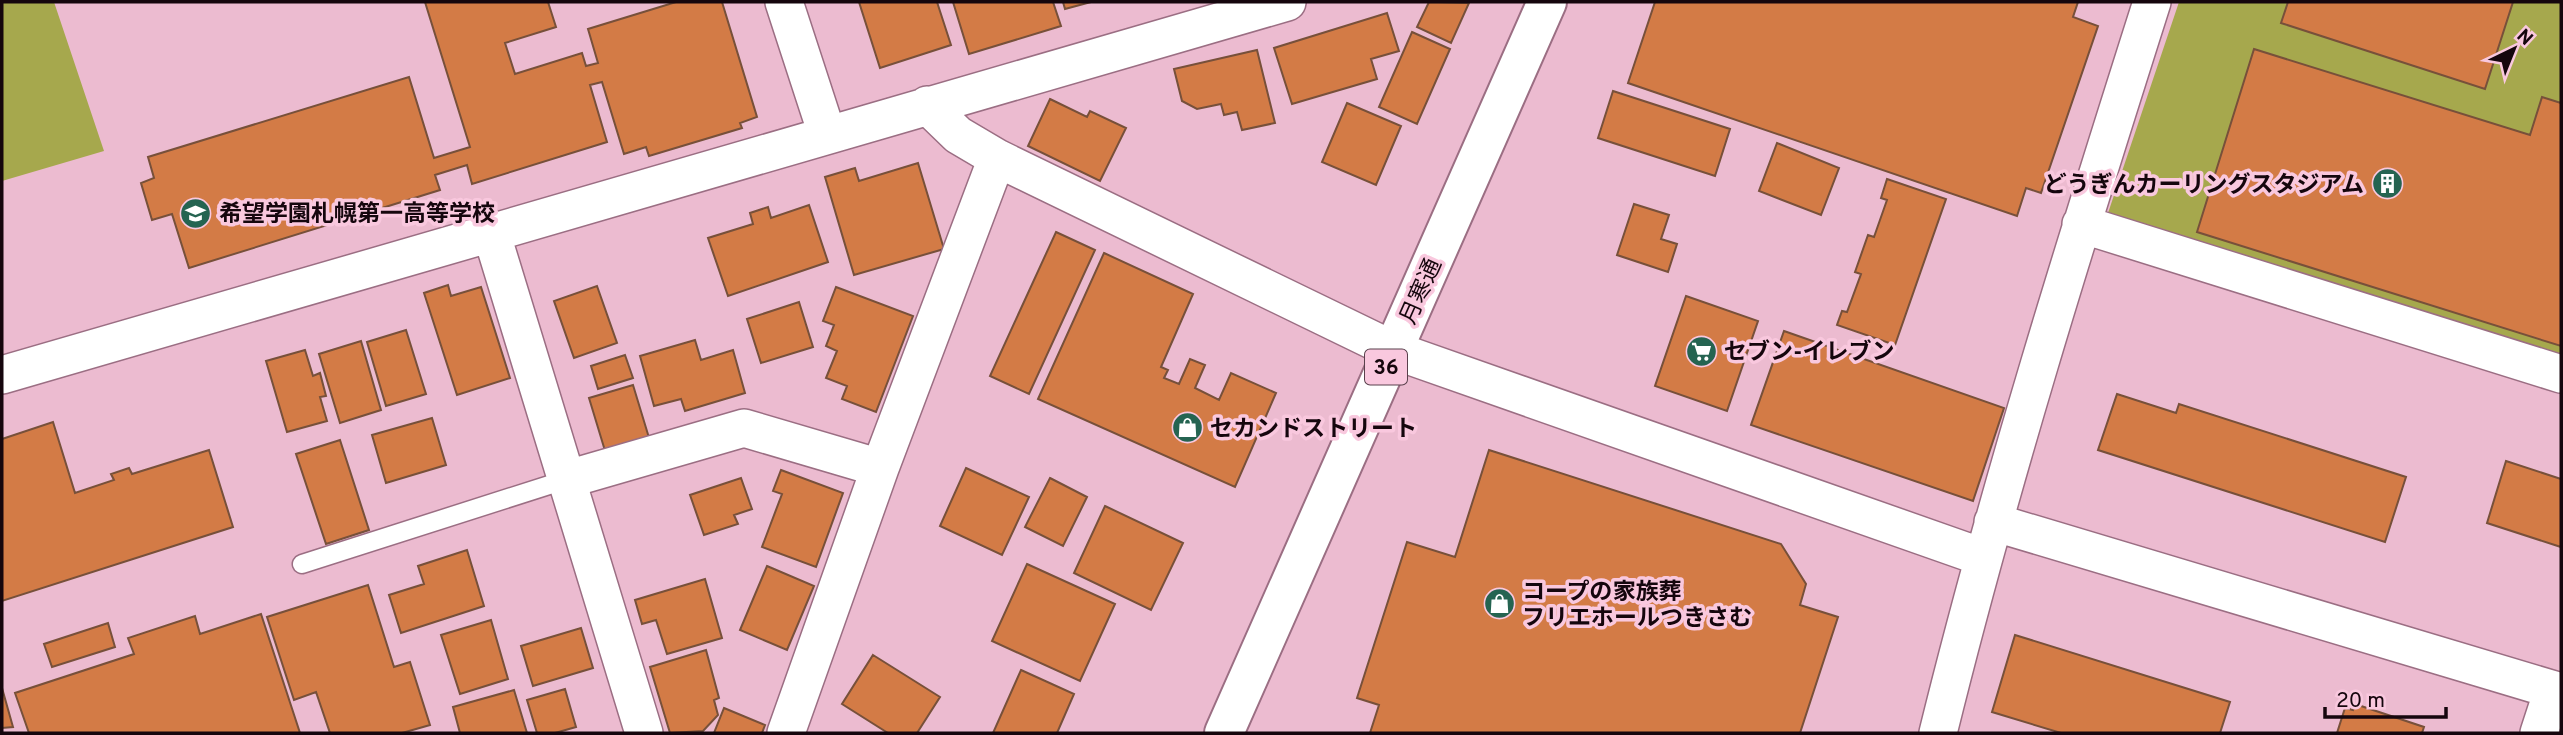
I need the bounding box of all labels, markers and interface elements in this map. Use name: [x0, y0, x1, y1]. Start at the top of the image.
north arrow: [2479, 14, 2549, 84]
text: N: [2511, 25, 2537, 51]
building icon: どうぎんカーリングスタジアム: [2370, 167, 2404, 201]
place label: どうぎんカーリングスタジアム: [2044, 172, 2364, 201]
school or university icon: 希望学園札幌第一高等学校: [179, 196, 213, 230]
place label: 希望学園札幌第一高等学校: [219, 201, 495, 230]
street label: 月寒通: [1395, 255, 1450, 329]
supermarket icon: セブン-イレブン: [1684, 334, 1718, 368]
place label: セブン-イレブン: [1724, 339, 1895, 368]
road number: 36: [1365, 350, 1407, 384]
shop icon: セカンドストリート: [1170, 411, 1204, 445]
place label: セカンドストリート: [1210, 416, 1417, 445]
place label: コープの家族葬 フリエホールつきさむ: [1522, 579, 1752, 634]
shop icon: コープの家族葬 フリエホールつきさむ: [1482, 587, 1516, 621]
scale bar: [2325, 676, 2446, 720]
text: 20 m: [2336, 688, 2385, 715]

